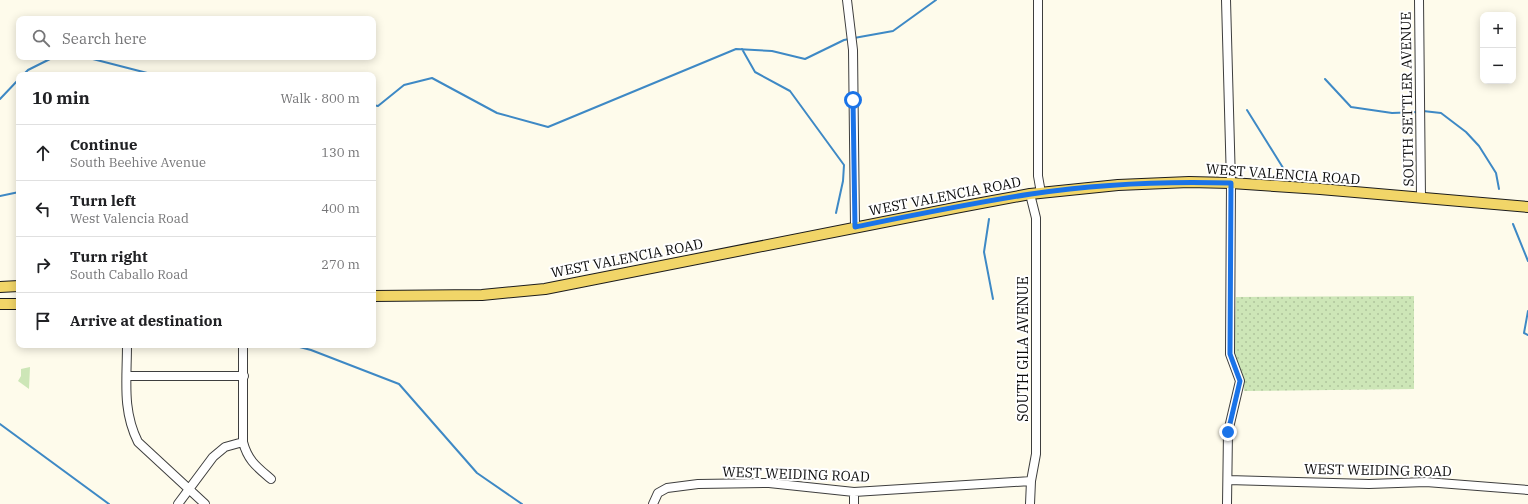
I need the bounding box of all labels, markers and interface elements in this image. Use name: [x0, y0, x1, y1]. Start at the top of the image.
street label: SOUTH SETTLER AVENUE: [1396, 11, 1418, 187]
map controls: [1480, 12, 1516, 84]
button: +: [1480, 12, 1516, 48]
search box: [16, 16, 376, 60]
icon: search: [30, 27, 52, 49]
text: Search here: [62, 29, 147, 48]
button: −: [1480, 48, 1516, 84]
text: 10 min: [32, 87, 90, 109]
text: Walk · 800 m: [281, 90, 360, 107]
route start: [844, 91, 862, 109]
text: Continue: [70, 135, 137, 154]
icon: ahead: [32, 142, 54, 164]
text: 130 m: [321, 144, 360, 161]
text: South Beehive Avenue: [70, 154, 206, 171]
street label: WEST VALENCIA ROAD: [1205, 160, 1361, 188]
street label: WEST VALENCIA ROAD: [867, 172, 1023, 220]
text: Turn left: [70, 191, 136, 210]
icon: left: [32, 198, 54, 220]
text: 400 m: [321, 200, 360, 217]
text: West Valencia Road: [70, 210, 189, 227]
street label: WEST VALENCIA ROAD: [549, 234, 705, 282]
text: Turn right: [70, 247, 148, 266]
icon: right: [32, 254, 54, 276]
text: 270 m: [321, 256, 360, 273]
text: South Caballo Road: [70, 266, 188, 283]
street label: SOUTH GILA AVENUE: [1014, 276, 1032, 422]
icon: arrive: [32, 310, 54, 332]
text: Arrive at destination: [70, 311, 222, 330]
route end: [1219, 423, 1237, 441]
street label: WEST WEIDING ROAD: [1304, 460, 1452, 480]
street label: WEST WEIDING ROAD: [722, 462, 870, 486]

